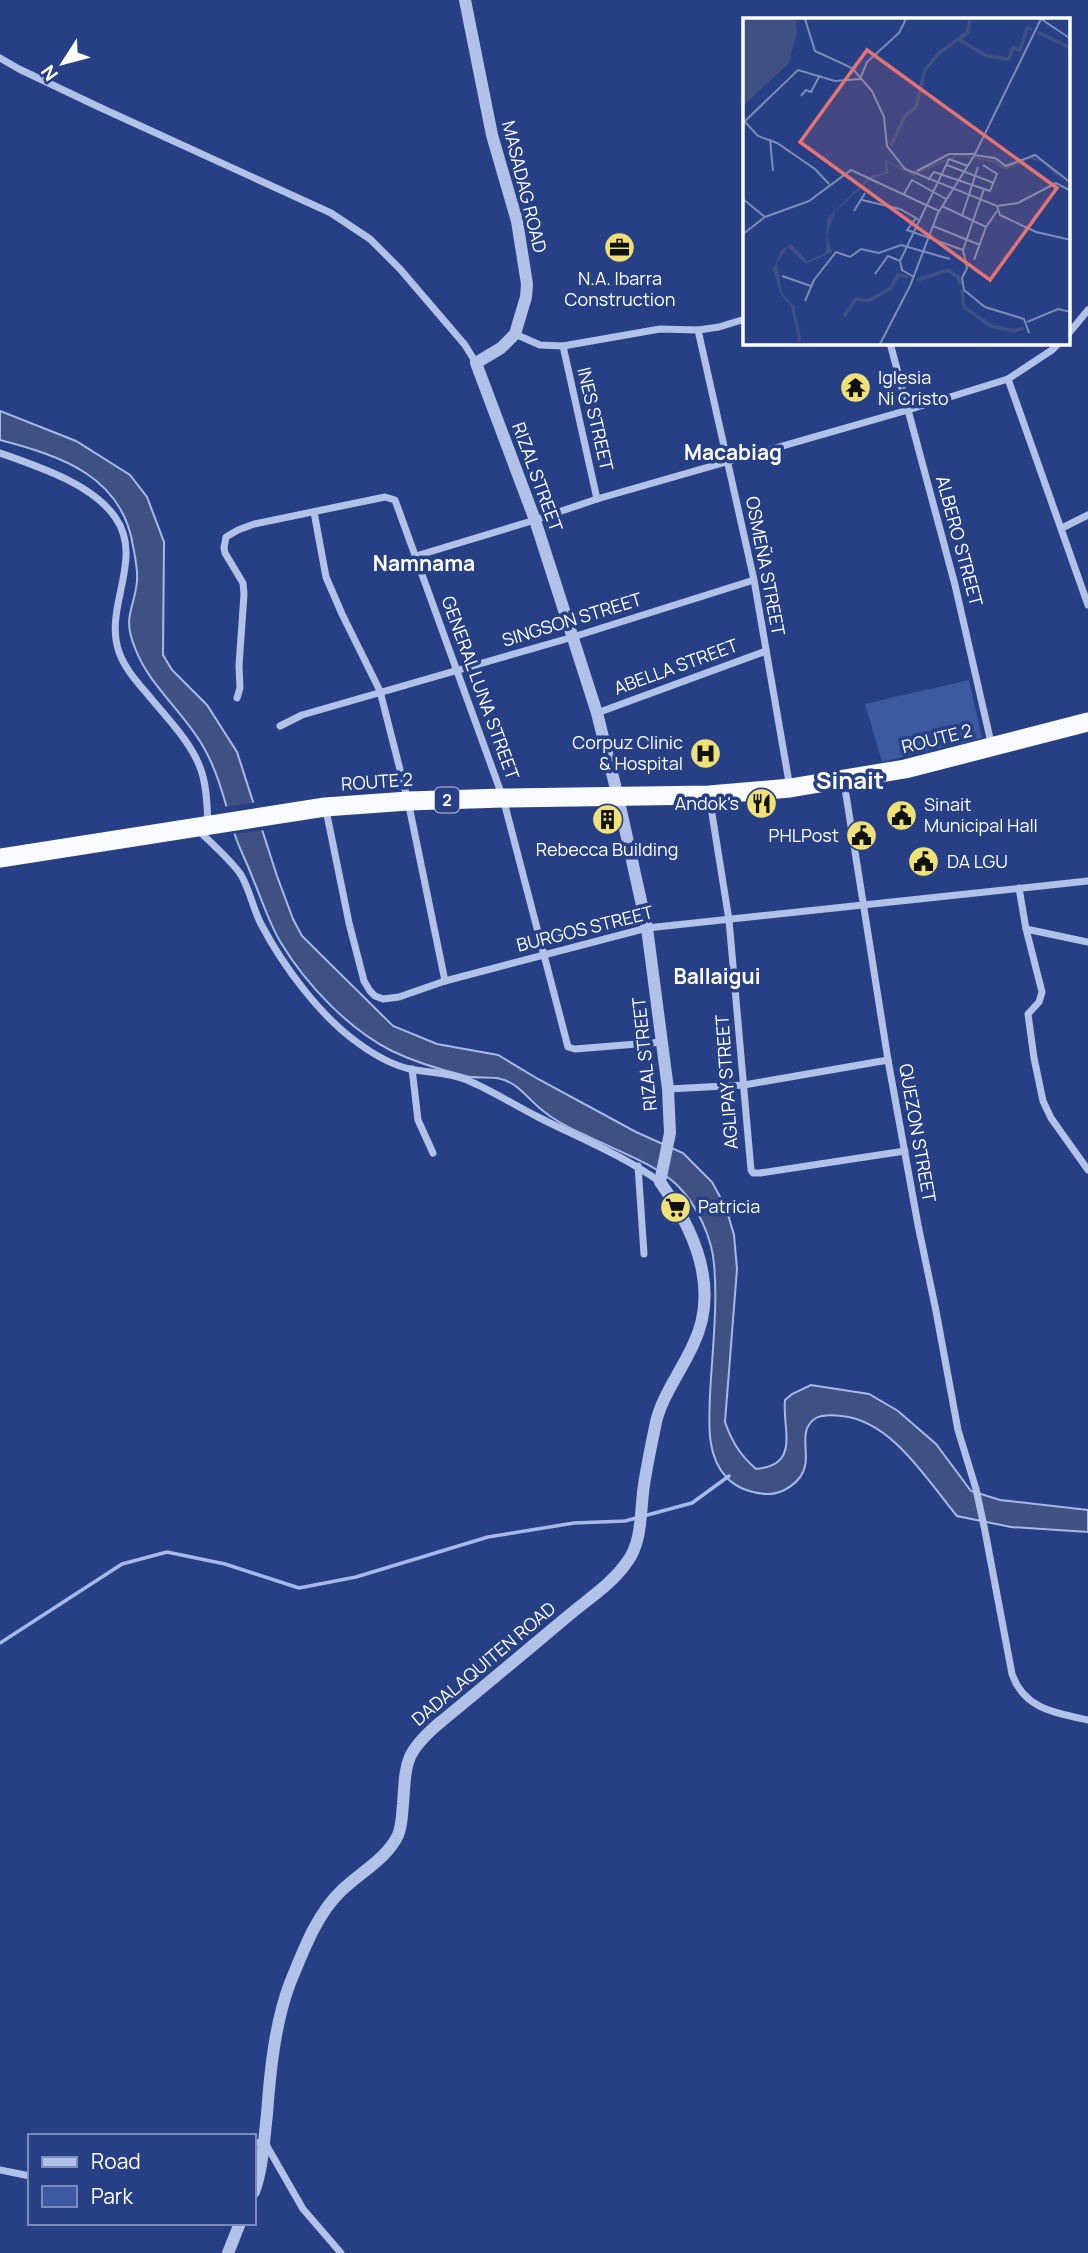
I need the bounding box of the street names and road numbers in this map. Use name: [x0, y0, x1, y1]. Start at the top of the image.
street label: MASADAG ROAD: [497, 118, 553, 255]
street label: INES STREET: [572, 365, 620, 473]
street label: RIZAL STREET: [507, 419, 569, 535]
street label: ALBERO STREET: [931, 473, 989, 609]
street label: OSMEÑA STREET: [741, 494, 791, 638]
street label: SINGSON STREET: [499, 586, 645, 652]
street label: GENERAL LUNA STREET: [437, 593, 525, 783]
street label: ABELLA STREET: [610, 632, 741, 700]
street label: ROUTE 2: [899, 718, 975, 758]
street label: ROUTE 2: [340, 767, 414, 795]
road number: 2: [435, 788, 459, 813]
street label: BURGOS STREET: [514, 899, 656, 957]
street label: RIZAL STREET: [626, 996, 662, 1112]
street label: AGLIPAY STREET: [709, 1014, 743, 1150]
street label: QUEZON STREET: [894, 1062, 942, 1204]
street label: DADALAQUITEN ROAD: [406, 1596, 560, 1731]

